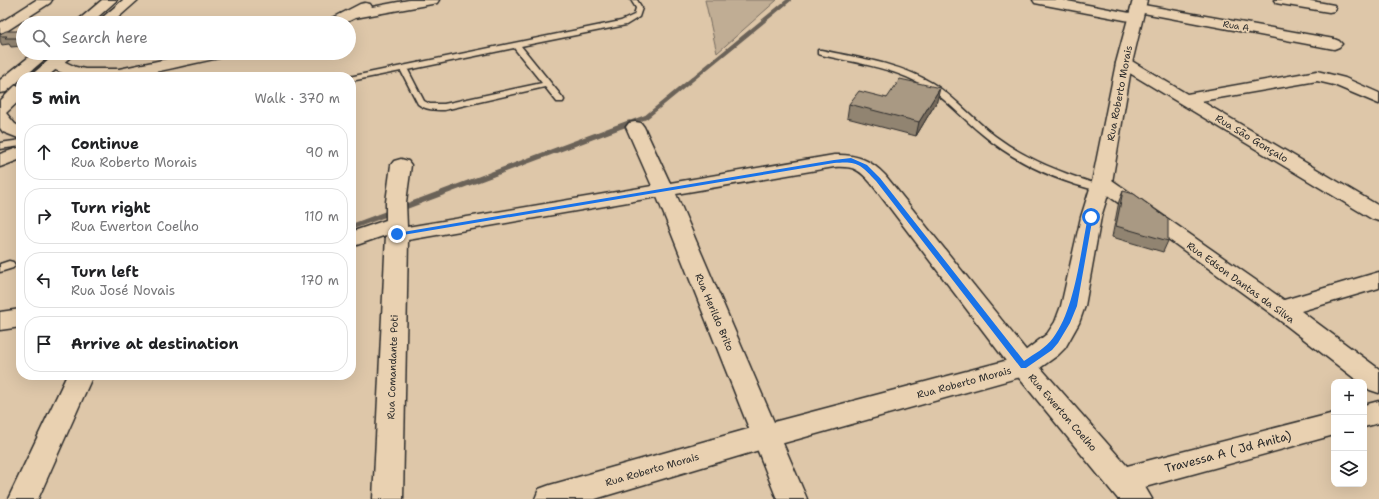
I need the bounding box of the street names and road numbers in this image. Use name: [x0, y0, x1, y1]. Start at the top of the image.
street label: Rua A: [1222, 18, 1250, 34]
street label: Rua Roberto Morais: [1104, 44, 1135, 142]
street label: Rua São Gonçalo: [1213, 112, 1291, 165]
street label: Rua Edson Dantas da Silva: [1184, 239, 1298, 326]
street label: Rua Herildo Brito: [692, 271, 737, 353]
street label: Rua Comandante Poti: [384, 314, 401, 420]
street label: Rua Roberto Morais: [916, 364, 1013, 401]
street label: Rua Ewerton Coelho: [1025, 371, 1100, 454]
street label: Travessa A ( Jd Anita): [1163, 427, 1293, 477]
street label: Rua Roberto Morais: [604, 450, 701, 489]

